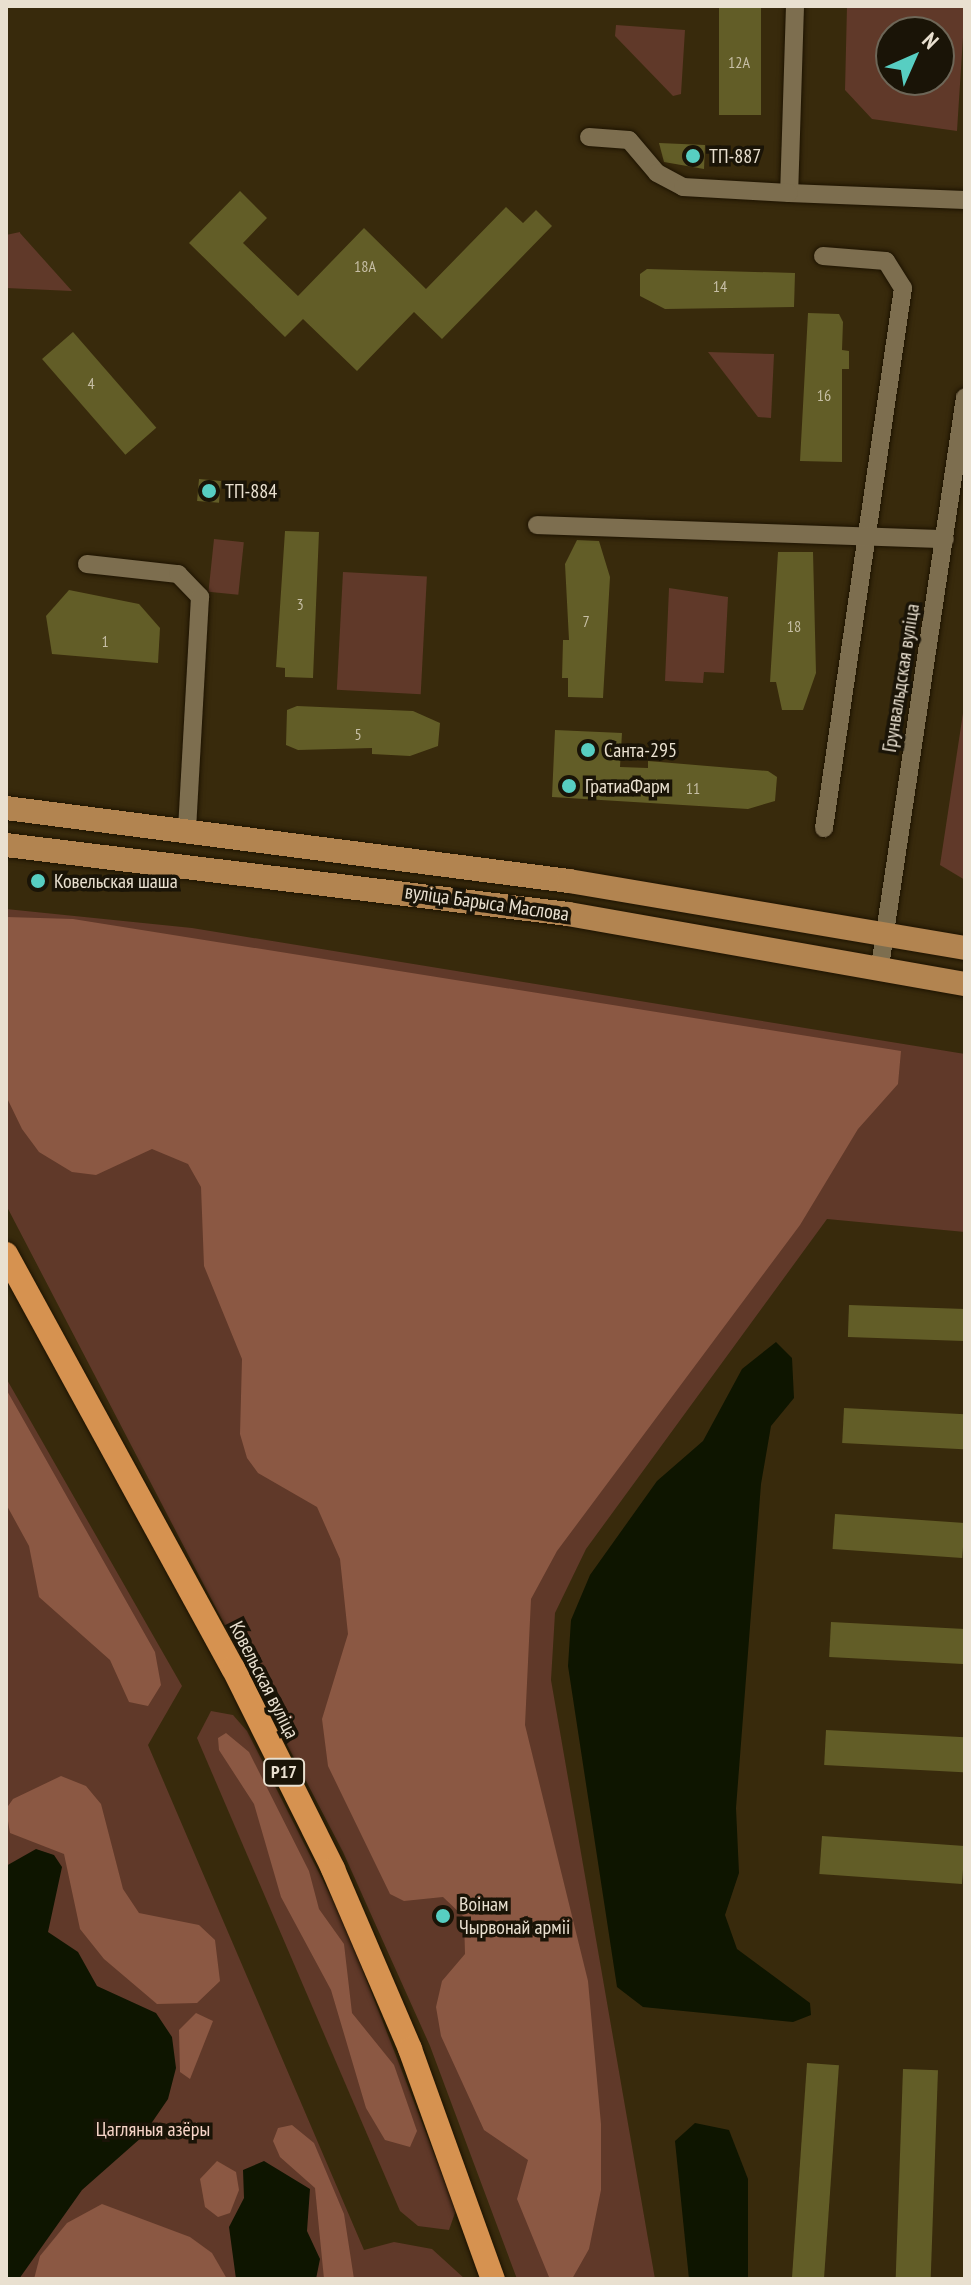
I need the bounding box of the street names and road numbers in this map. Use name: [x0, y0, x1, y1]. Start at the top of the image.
street label: Грунвальдская вуліца: [877, 602, 925, 754]
street label: вуліца Барыса Маслова: [404, 880, 570, 926]
street label: Ковельская вуліца: [224, 1617, 304, 1743]
road number: Р17: [262, 1758, 306, 1786]

